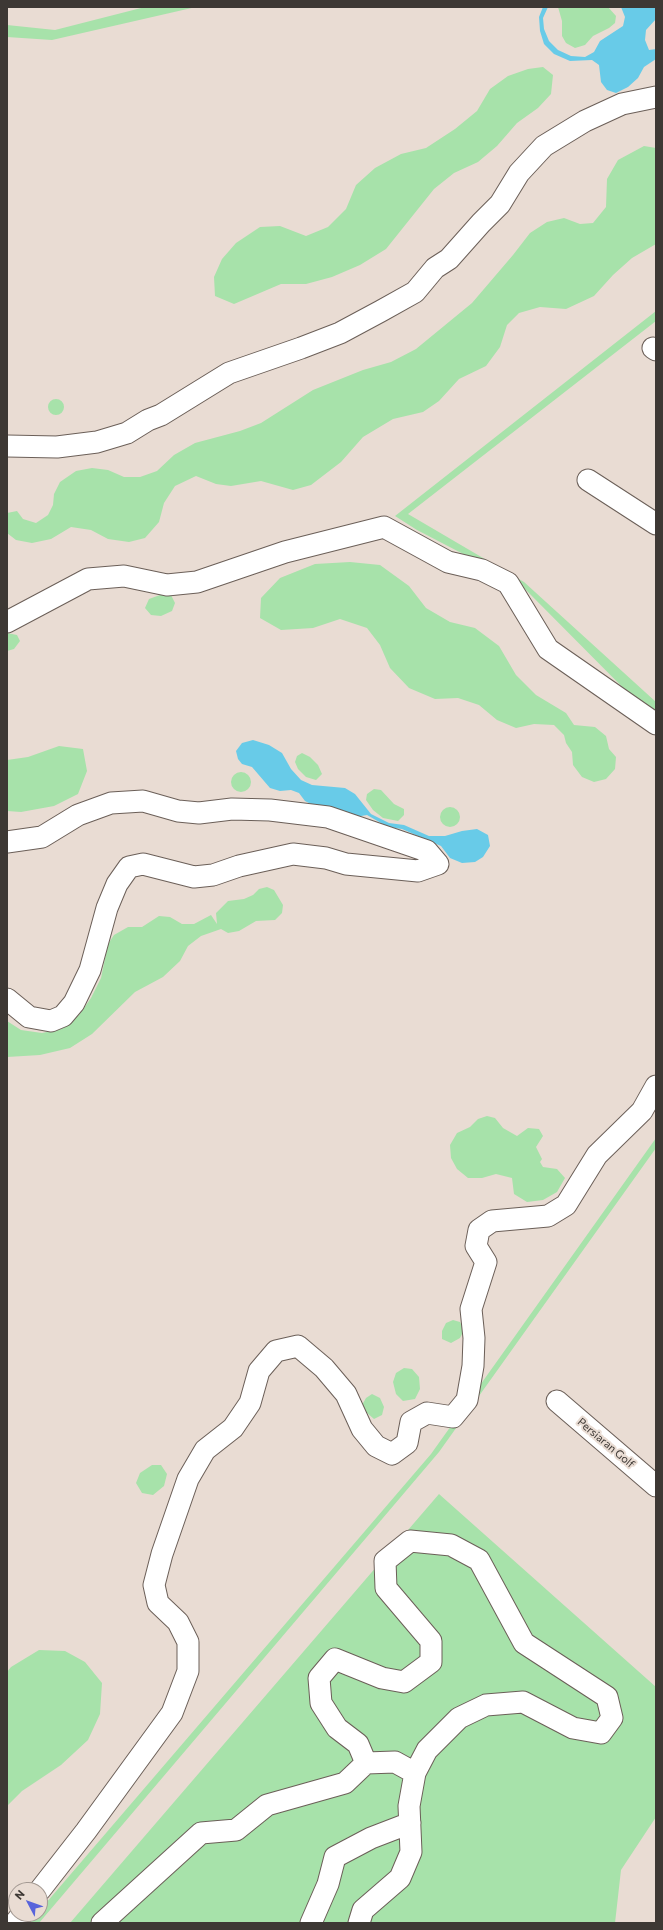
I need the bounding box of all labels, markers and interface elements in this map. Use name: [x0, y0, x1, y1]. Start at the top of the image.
street label: Persiaran Golf: [575, 1415, 637, 1471]
north arrow: [8, 1882, 48, 1922]
text: N: [12, 1887, 27, 1902]

